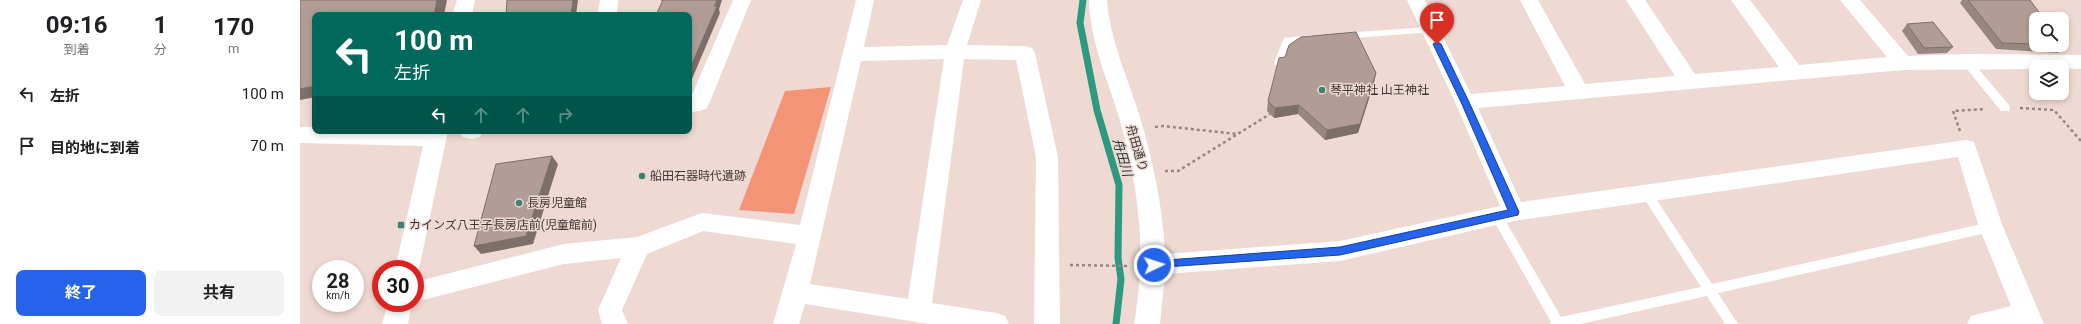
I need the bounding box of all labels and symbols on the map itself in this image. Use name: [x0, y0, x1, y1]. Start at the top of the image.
pin: [1420, 3, 1454, 44]
place label: 琴平神社 山王神社: [1330, 83, 1429, 97]
marker: 琴平神社 山王神社: [1317, 85, 1327, 95]
street label: 舟田通り: [1124, 123, 1150, 173]
water label: 舟田川: [1110, 136, 1136, 180]
place label: 船田石器時代遺跡: [650, 169, 746, 183]
marker: 船田石器時代遺跡: [637, 171, 647, 181]
place label: 長房児童館: [527, 196, 587, 210]
marker: 長房児童館: [514, 198, 524, 208]
place label: カインズ八王子長房店前(児童館前): [409, 218, 597, 232]
marker: カインズ八王子長房店前(児童館前): [396, 220, 406, 230]
position arrow: [1133, 244, 1175, 286]
speed limit sign: 30: [372, 260, 424, 312]

